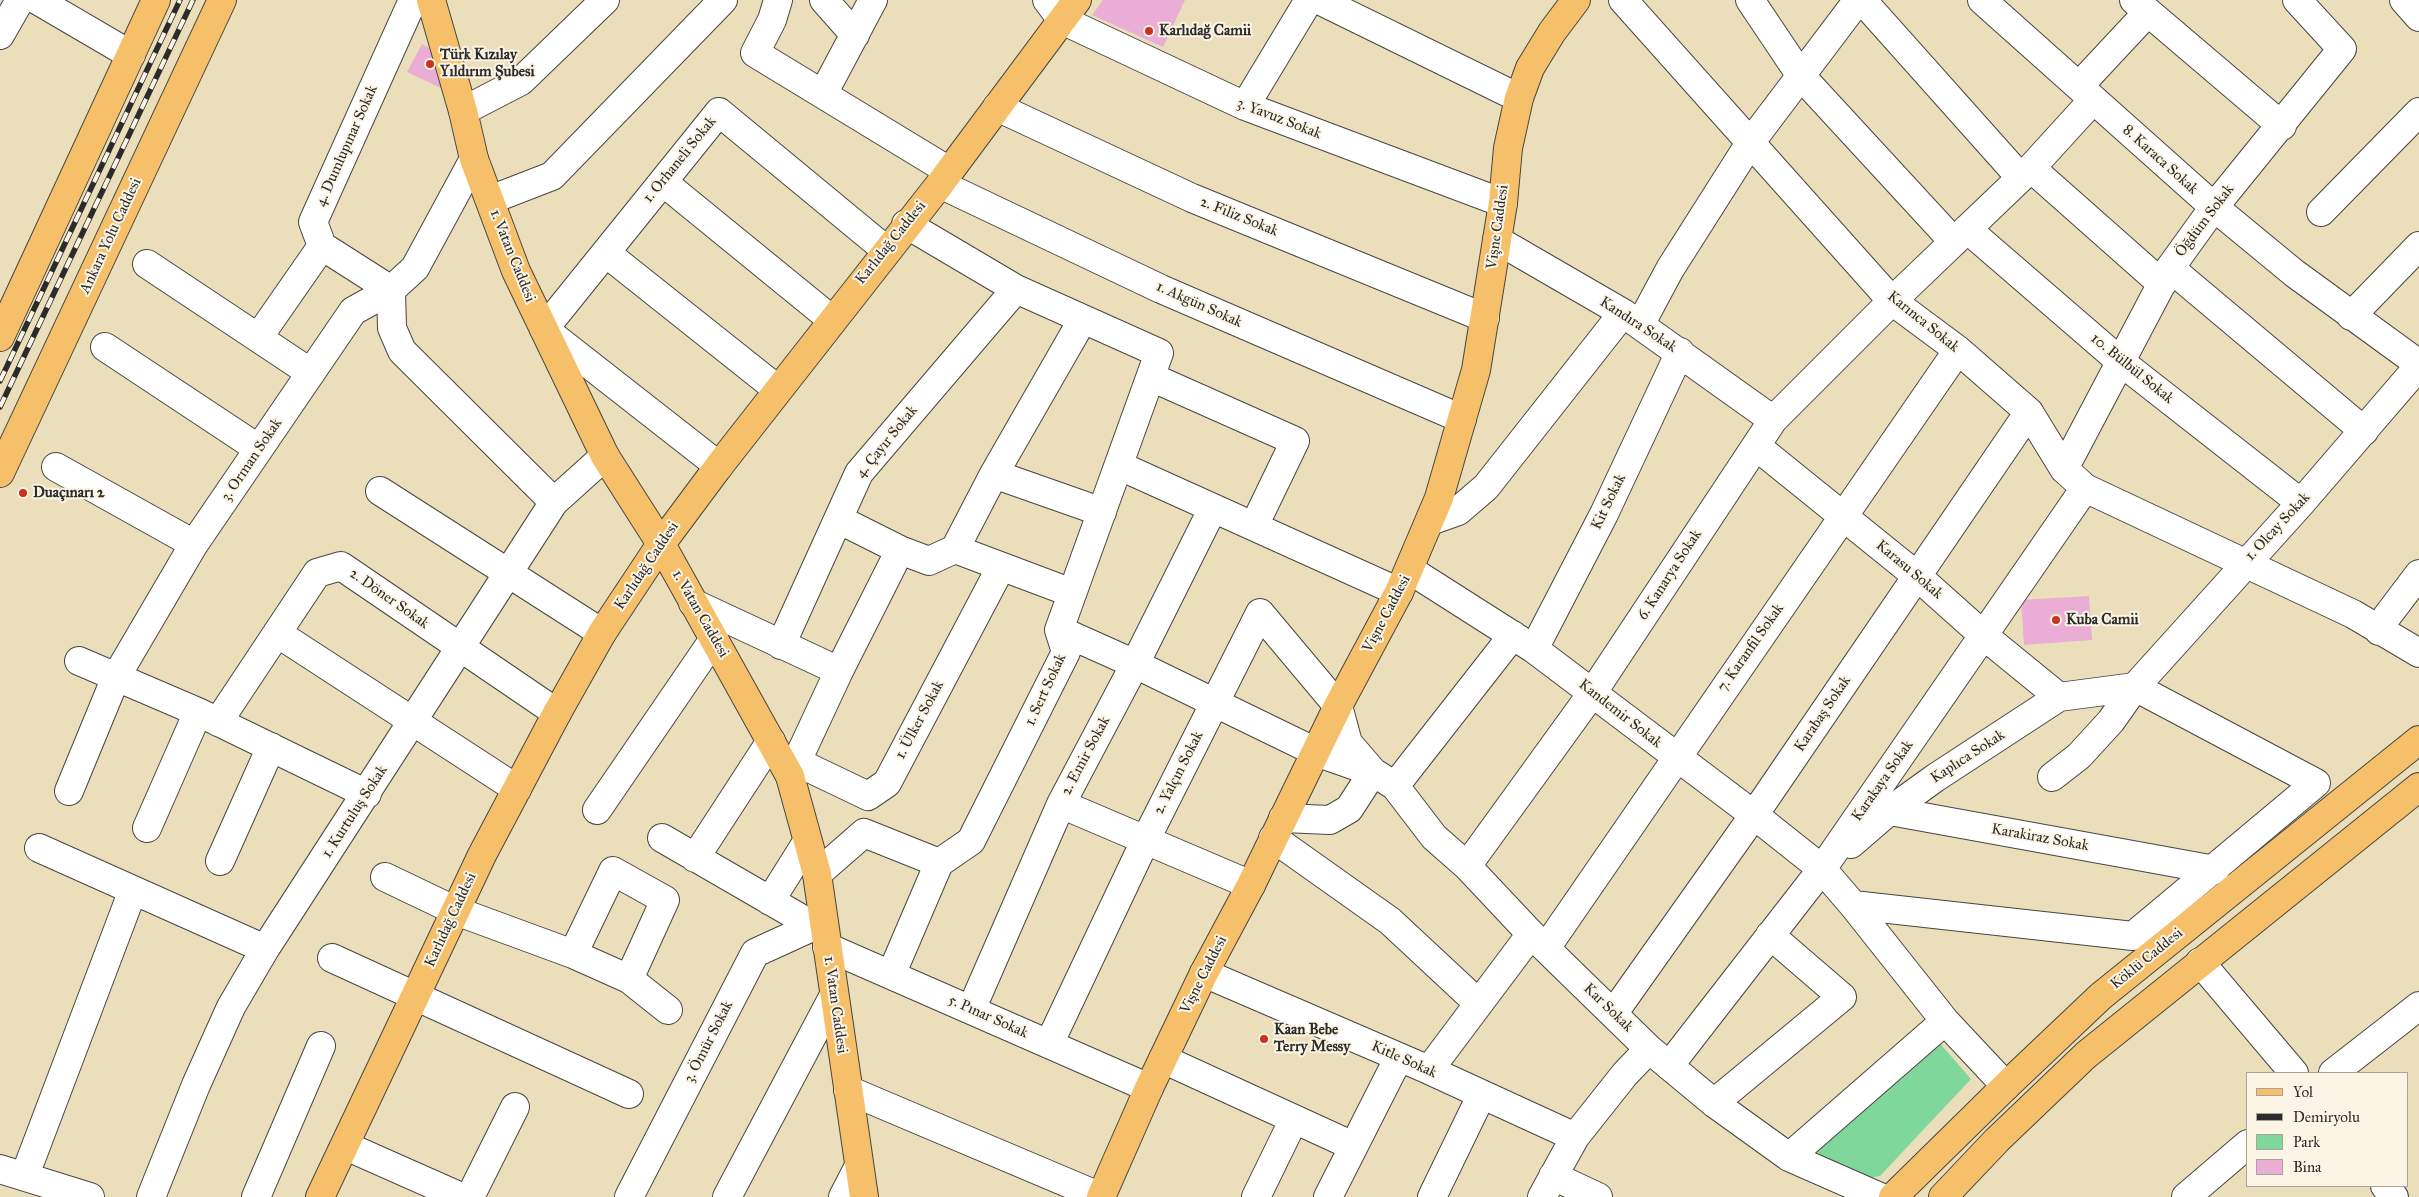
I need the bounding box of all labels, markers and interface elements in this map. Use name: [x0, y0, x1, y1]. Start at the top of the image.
place label: Karlıdağ Camii: [1159, 22, 1251, 40]
marker: Karlıdağ Camii: [1143, 25, 1155, 37]
place label: Türk Kızılay Yıldırım Şubesi: [440, 46, 535, 81]
marker: Türk Kızılay Yıldırım Şubesi: [424, 58, 436, 70]
street label: 4. Dumlupınar Sokak: [312, 83, 382, 209]
street label: 3. Yavuz Sokak: [1234, 95, 1324, 143]
street label: 1. Orhaneli Sokak: [640, 113, 720, 207]
street label: 8. Karaca Sokak: [2118, 121, 2202, 199]
street label: Ankara Yolu Caddesi: [76, 175, 146, 297]
street label: Öğdüm Sokak: [2172, 181, 2238, 261]
street label: Vişne Caddesi: [1483, 184, 1513, 270]
street label: 2. Filiz Sokak: [1197, 193, 1281, 241]
street label: Karlıdağ Caddesi: [852, 198, 930, 288]
street label: 1. Vatan Caddesi: [485, 207, 539, 305]
street label: 1. Akgün Sokak: [1153, 278, 1245, 332]
street label: Karınca Sokak: [1883, 288, 1963, 356]
street label: Kandıra Sokak: [1596, 293, 1680, 357]
street label: 10. Bülbül Sokak: [2087, 330, 2177, 408]
street label: 4. Çayır Sokak: [852, 402, 922, 482]
street label: 3. Orman Sokak: [218, 415, 286, 505]
street label: Kit Sokak: [1588, 471, 1630, 533]
place label: Duaçınarı 2: [33, 484, 104, 502]
marker: Duaçınarı 2: [17, 487, 29, 499]
street label: 1. Olcay Sokak: [2242, 489, 2314, 565]
street label: Karlıdağ Caddesi: [611, 519, 683, 613]
street label: 6. Kanarya Sokak: [1634, 526, 1706, 624]
street label: Karasu Sokak: [1872, 537, 1946, 603]
street label: 2. Döner Sokak: [346, 565, 432, 633]
street label: 1. Vatan Caddesi: [668, 567, 732, 661]
street label: Vişne Caddesi: [1359, 572, 1415, 656]
street label: 7. Karanfil Sokak: [1714, 600, 1788, 696]
place label: Kuba Camii: [2066, 611, 2139, 629]
marker: Kuba Camii: [2050, 614, 2062, 626]
street label: 1. Sert Sokak: [1021, 651, 1071, 729]
street label: Karabaş Sokak: [1791, 673, 1855, 755]
street label: Kandemir Sokak: [1575, 676, 1665, 752]
street label: 1. Ülker Sokak: [892, 678, 948, 762]
street label: 2. Emir Sokak: [1058, 713, 1114, 799]
street label: Kaplıca Sokak: [1927, 726, 2009, 788]
street label: 2. Yalçın Sokak: [1150, 728, 1208, 818]
street label: Karakaya Sokak: [1848, 737, 1918, 825]
street label: 1. Kurtuluş Sokak: [318, 762, 392, 862]
street label: Karakiraz Sokak: [1990, 821, 2090, 855]
street label: Karlıdağ Caddesi: [421, 870, 481, 970]
street label: Köklü Caddesi: [2107, 924, 2187, 994]
street label: Vişne Caddesi: [1177, 933, 1231, 1017]
street label: 1. Vatan Caddesi: [819, 955, 851, 1055]
street label: Kar Sokak: [1579, 980, 1637, 1036]
street label: 5. Pınar Sokak: [945, 991, 1031, 1043]
street label: 3. Ömür Sokak: [681, 998, 737, 1086]
place label: Kaan Bebe Terry Messy: [1274, 1021, 1350, 1056]
marker: Kaan Bebe Terry Messy: [1258, 1033, 1270, 1045]
street label: Kitle Sokak: [1368, 1038, 1440, 1082]
legend: [2246, 1072, 2409, 1187]
text: Yol: [2293, 1083, 2313, 1101]
text: Demiryolu: [2293, 1108, 2360, 1126]
text: Park: [2293, 1133, 2320, 1151]
text: Bina: [2293, 1158, 2321, 1176]

